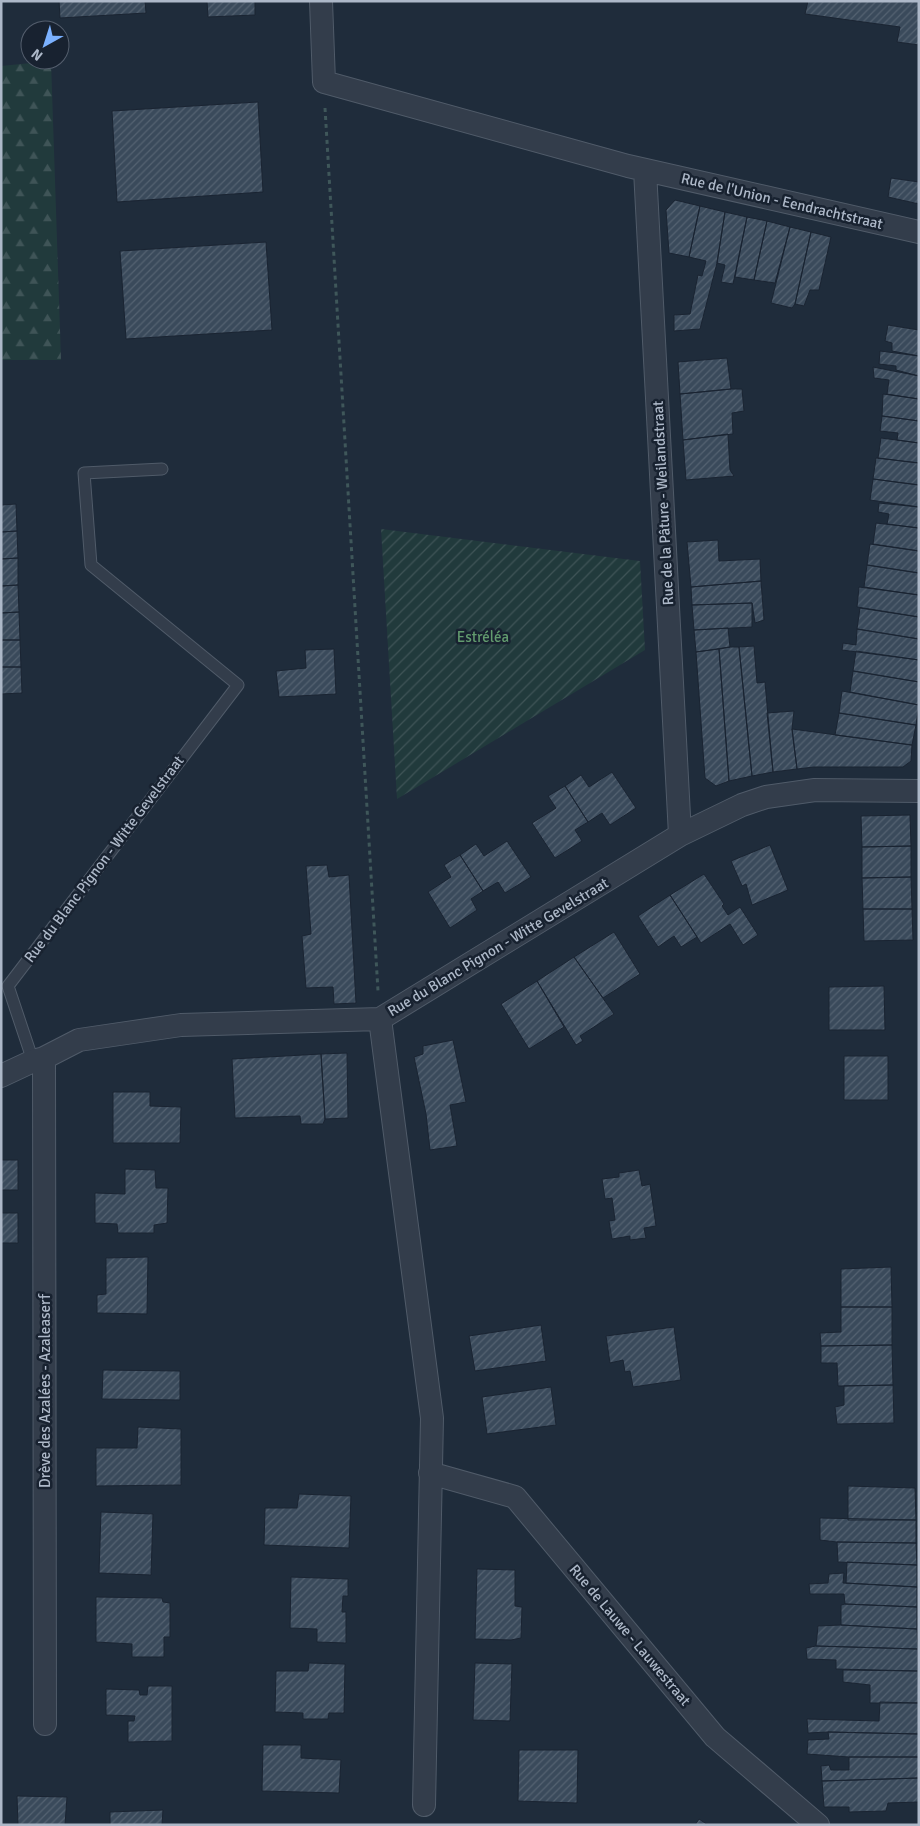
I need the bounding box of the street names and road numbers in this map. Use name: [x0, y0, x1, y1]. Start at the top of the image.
street label: Rue de l'Union - Eendrachtstraat: [679, 169, 885, 233]
street label: Rue de la Pâture - Weilandstraat: [649, 400, 677, 606]
street label: Rue du Blanc Pignon - Witte Gevelstraat: [20, 752, 188, 966]
street label: Rue du Blanc Pignon - Witte Gevelstraat: [384, 874, 612, 1020]
street label: Drève des Azalées - Azaleaserf: [36, 1293, 54, 1488]
street label: Rue de Lauwe - Lauwestraat: [566, 1561, 694, 1709]

